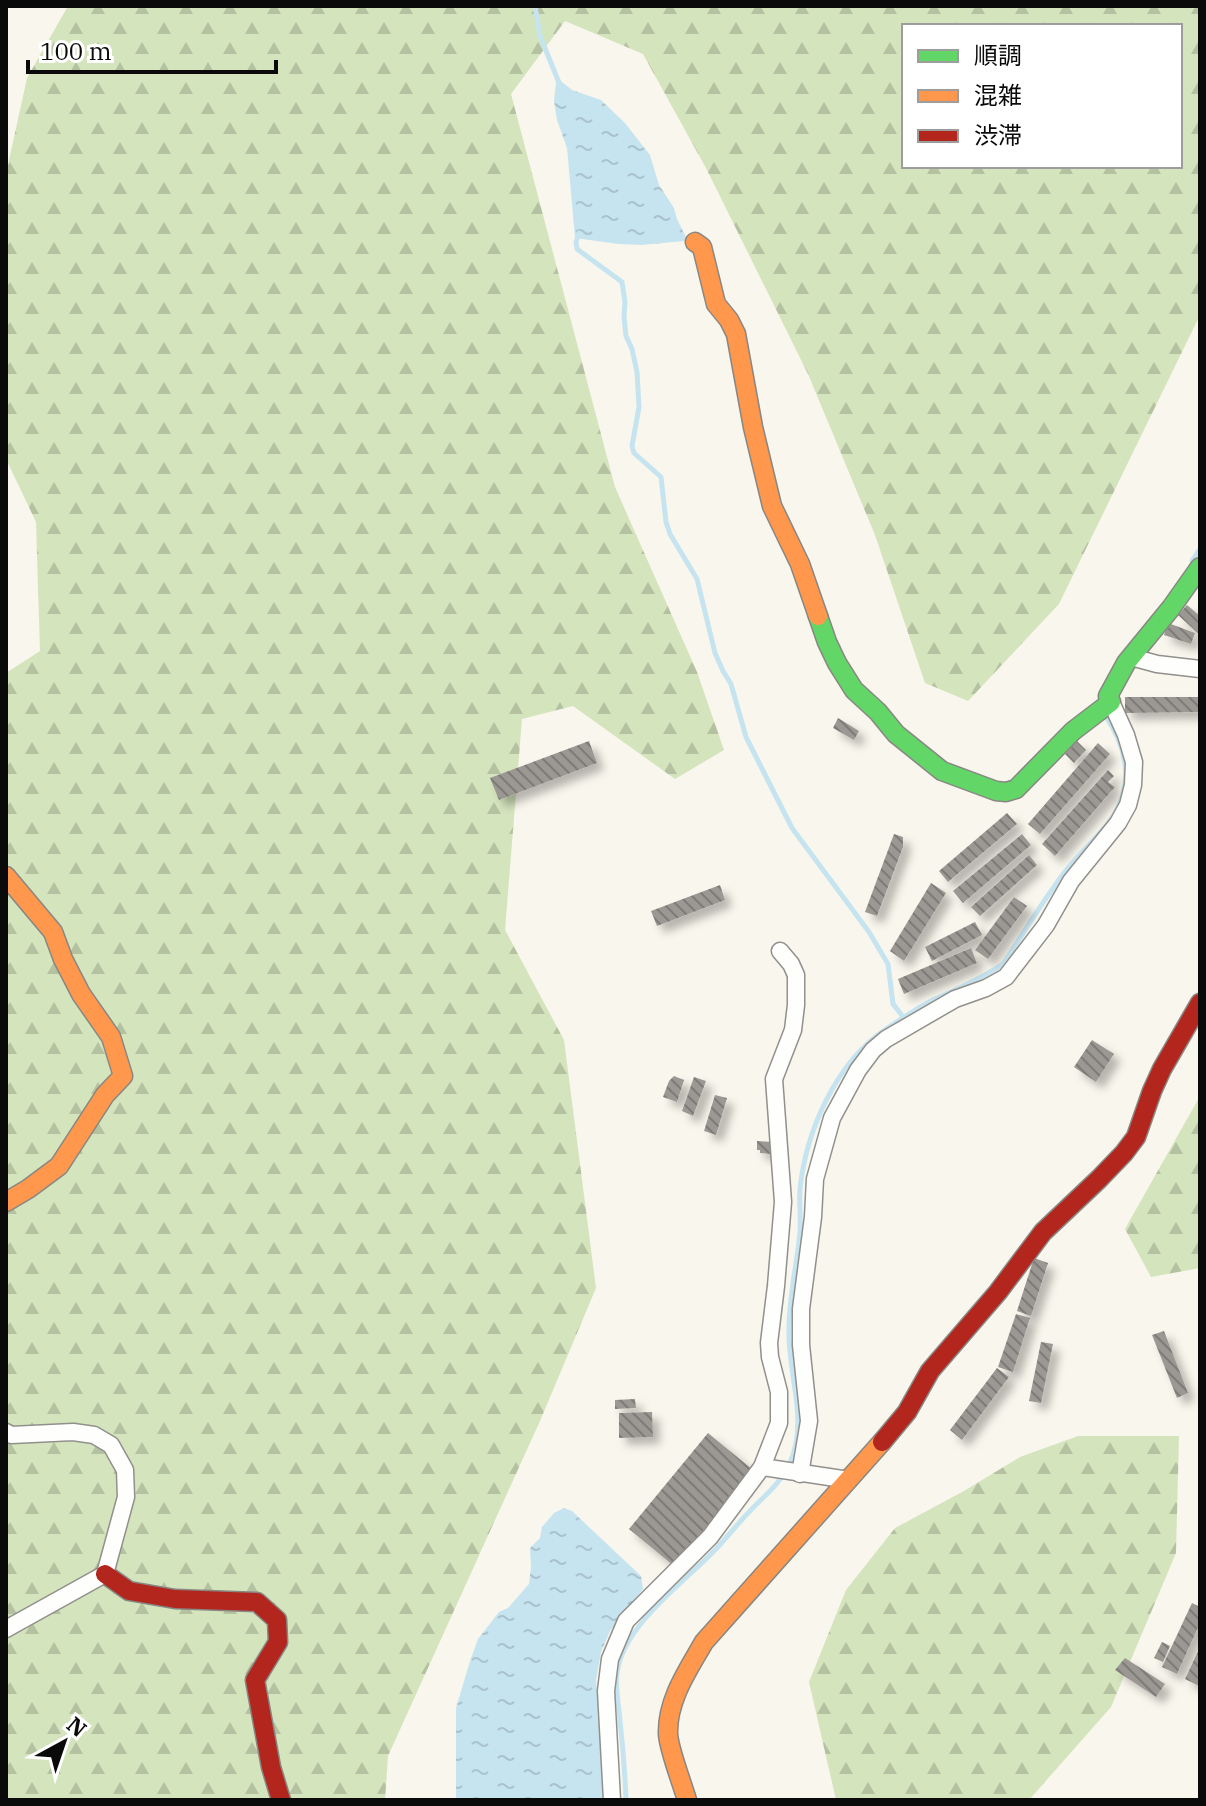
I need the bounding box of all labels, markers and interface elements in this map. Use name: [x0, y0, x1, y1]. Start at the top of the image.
scale bar: [28, 24, 276, 74]
legend: [902, 24, 1182, 168]
text: 100 m: [40, 35, 112, 67]
text: 順調: [974, 39, 1022, 71]
text: 混雑: [974, 79, 1022, 111]
text: 渋滞: [974, 119, 1022, 151]
north arrow: [24, 1702, 104, 1782]
text: N: [61, 1710, 93, 1743]

